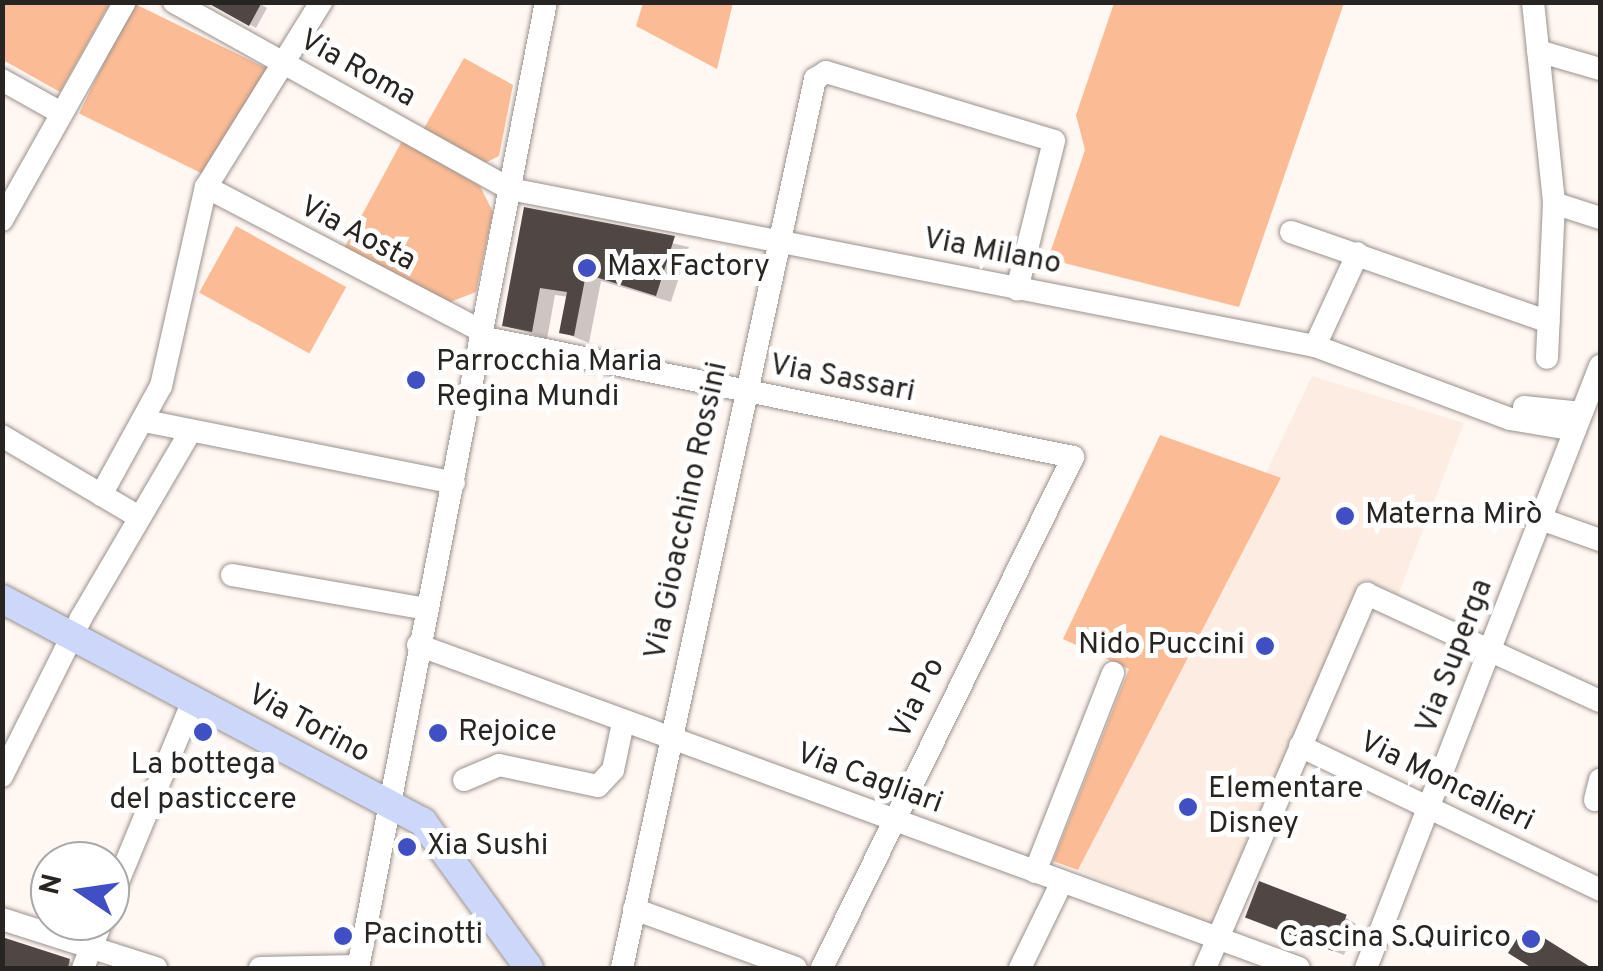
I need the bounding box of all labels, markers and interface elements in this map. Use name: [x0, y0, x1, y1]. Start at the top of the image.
street label: Via Roma: [293, 23, 421, 117]
street label: Via Aosta: [292, 189, 422, 281]
street label: Via Milano: [920, 222, 1064, 284]
place label: Max Factory: [607, 250, 770, 286]
marker: Max Factory: [576, 257, 598, 279]
place label: Parrocchia Maria Regina Mundi: [436, 345, 662, 416]
street label: Via Sassari: [766, 348, 918, 412]
street label: Via Gioacchino Rossini: [639, 359, 737, 663]
marker: Parrocchia Maria Regina Mundi: [405, 369, 427, 391]
place label: Materna Mirò: [1365, 498, 1543, 534]
marker: Materna Mirò: [1334, 505, 1356, 527]
street label: Via Superga: [1410, 575, 1502, 739]
place label: Nido Puccini: [1078, 628, 1245, 664]
marker: Nido Puccini: [1254, 635, 1276, 657]
street label: Via Po: [884, 653, 954, 745]
street label: Via Torino: [240, 678, 376, 772]
place label: Rejoice: [458, 715, 557, 751]
marker: La bottega del pasticcere: [192, 721, 214, 743]
marker: Rejoice: [427, 722, 449, 744]
street label: Via Moncalieri: [1353, 725, 1539, 841]
street label: Via Cagliari: [791, 737, 947, 823]
place label: La bottega del pasticcere: [109, 748, 297, 818]
place label: Elementare Disney: [1208, 772, 1363, 842]
marker: Elementare Disney: [1177, 796, 1199, 818]
place label: Xia Sushi: [427, 829, 548, 865]
marker: Xia Sushi: [396, 836, 418, 858]
north arrow: [30, 841, 130, 941]
text: N: [33, 871, 73, 899]
place label: Pacinotti: [363, 918, 483, 954]
place label: Cascina S.Quirico: [1279, 921, 1511, 957]
marker: Pacinotti: [332, 925, 354, 947]
marker: Cascina S.Quirico: [1520, 928, 1542, 950]

